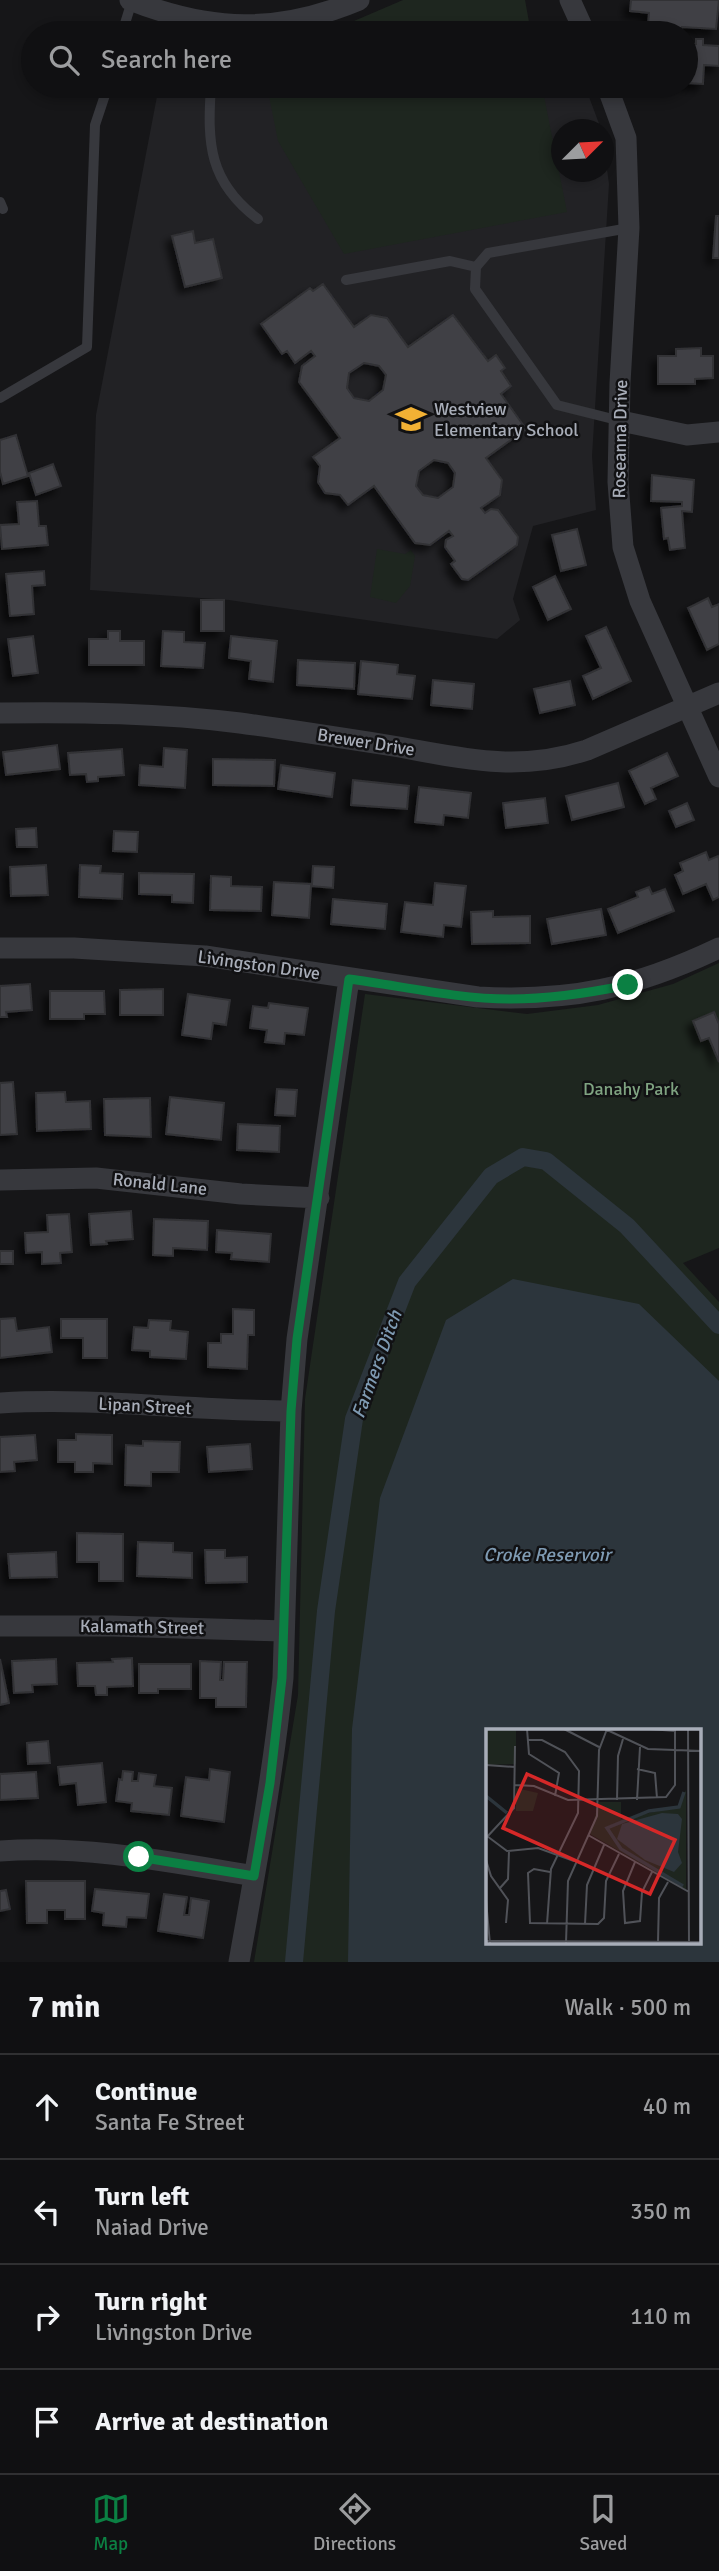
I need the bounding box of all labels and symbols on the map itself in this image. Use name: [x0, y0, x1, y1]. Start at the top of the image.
north arrow: [551, 119, 614, 182]
street label: Roseanna Drive: [608, 379, 632, 499]
place label: Westview Elementary School: [434, 398, 579, 441]
school or university icon: Westview Elementary School: [394, 402, 428, 436]
street label: Brewer Drive: [316, 723, 416, 761]
street label: Livingston Drive: [196, 946, 322, 984]
route end: [612, 969, 643, 1000]
park label: Danahy Park: [583, 1078, 679, 1100]
street label: Ronald Lane: [112, 1168, 208, 1200]
water label: Farmers Ditch: [346, 1306, 408, 1422]
street label: Lipan Street: [98, 1393, 192, 1419]
water label: Croke Reservoir: [483, 1543, 614, 1567]
street label: Kalamath Street: [80, 1615, 204, 1639]
inset map: [486, 1729, 702, 1944]
route start: [123, 1841, 154, 1872]

